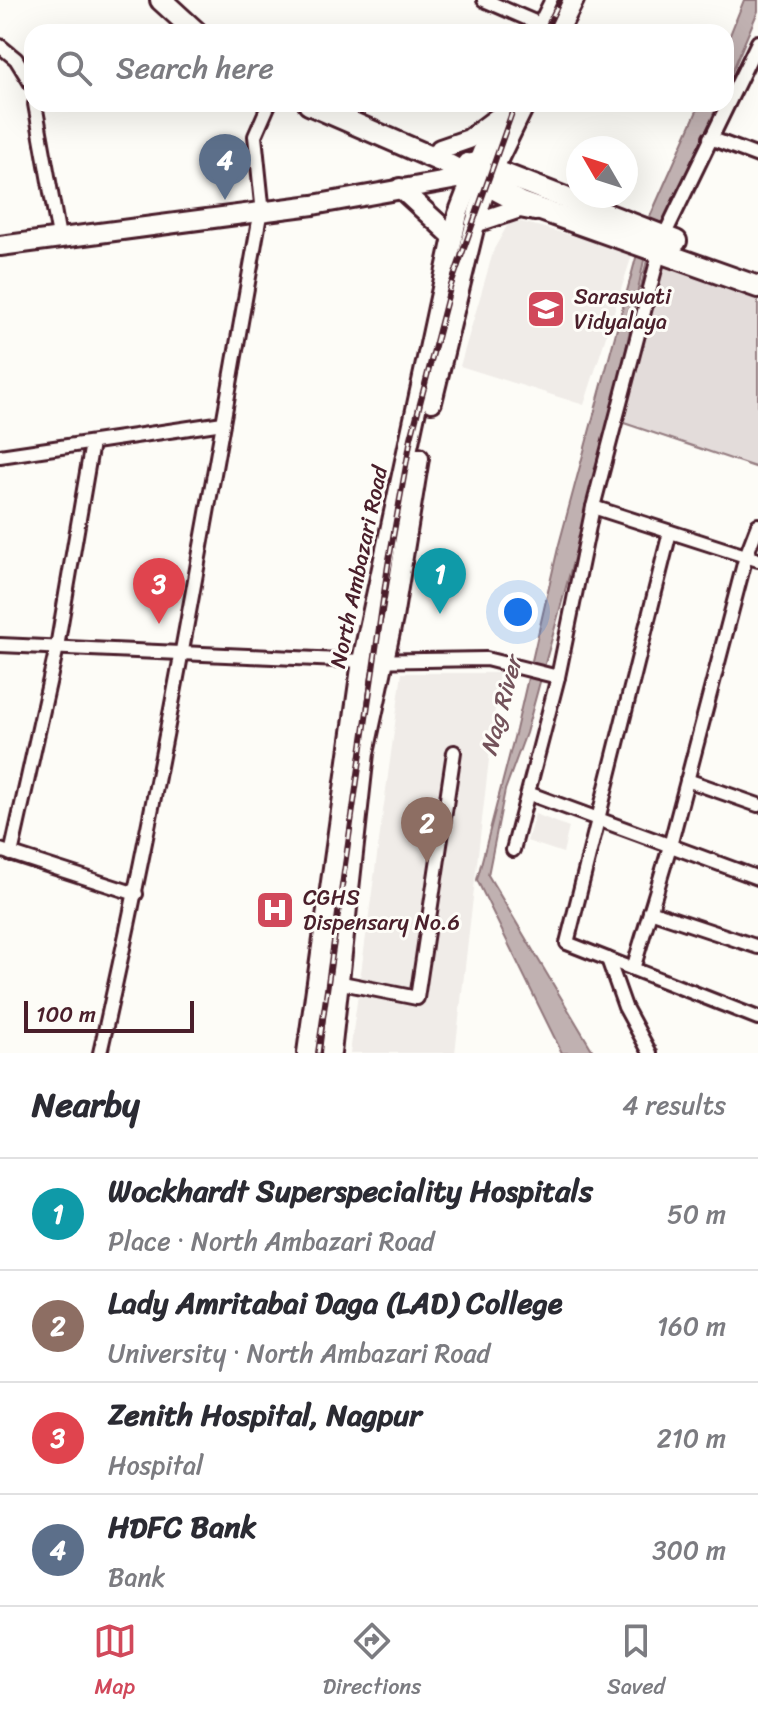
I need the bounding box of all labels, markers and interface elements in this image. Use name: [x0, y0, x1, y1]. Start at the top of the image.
search box: [24, 24, 734, 112]
text: Search here: [116, 41, 274, 95]
icon: search: [52, 46, 96, 90]
pin: 4: [199, 134, 251, 200]
north arrow: [566, 136, 638, 208]
place label: Saraswati Vidyalaya: [574, 277, 672, 341]
school or university icon: Saraswati Vidyalaya: [525, 288, 567, 330]
street label: North Ambazari Road: [318, 461, 399, 672]
pin: 1: [414, 548, 466, 614]
pin: 3: [133, 558, 185, 624]
your location: [498, 592, 538, 632]
water label: Nag River: [468, 648, 535, 760]
pin: 2: [401, 797, 453, 863]
place label: CGHS Dispensary No.6: [303, 878, 460, 942]
hospital icon: CGHS Dispensary No.6: [254, 889, 296, 931]
text: 100 m: [36, 995, 96, 1034]
scale bar: [24, 997, 194, 1033]
text: Nearby: [32, 1075, 140, 1135]
text: 4 results: [622, 1082, 726, 1128]
text: Wockhardt Superspeciality Hospitals: [108, 1164, 593, 1218]
text: 1: [52, 1191, 64, 1237]
text: 50 m: [667, 1191, 726, 1237]
text: Place · North Ambazari Road: [108, 1218, 434, 1264]
text: Lady Amritabai Daga (LAD) College: [108, 1276, 562, 1330]
text: 2: [50, 1303, 66, 1349]
text: 160 m: [657, 1303, 726, 1349]
text: University · North Ambazari Road: [108, 1330, 490, 1376]
text: Zenith Hospital, Nagpur: [108, 1388, 422, 1442]
text: 3: [51, 1415, 65, 1461]
text: 210 m: [657, 1415, 726, 1461]
text: Hospital: [108, 1442, 203, 1488]
text: HDFC Bank: [108, 1500, 256, 1554]
text: 4: [50, 1527, 66, 1573]
text: 300 m: [652, 1527, 726, 1573]
text: Bank: [108, 1554, 165, 1600]
tab: Map: [93, 1619, 137, 1706]
tab: Directions: [323, 1619, 421, 1706]
tab: Saved: [607, 1619, 665, 1706]

